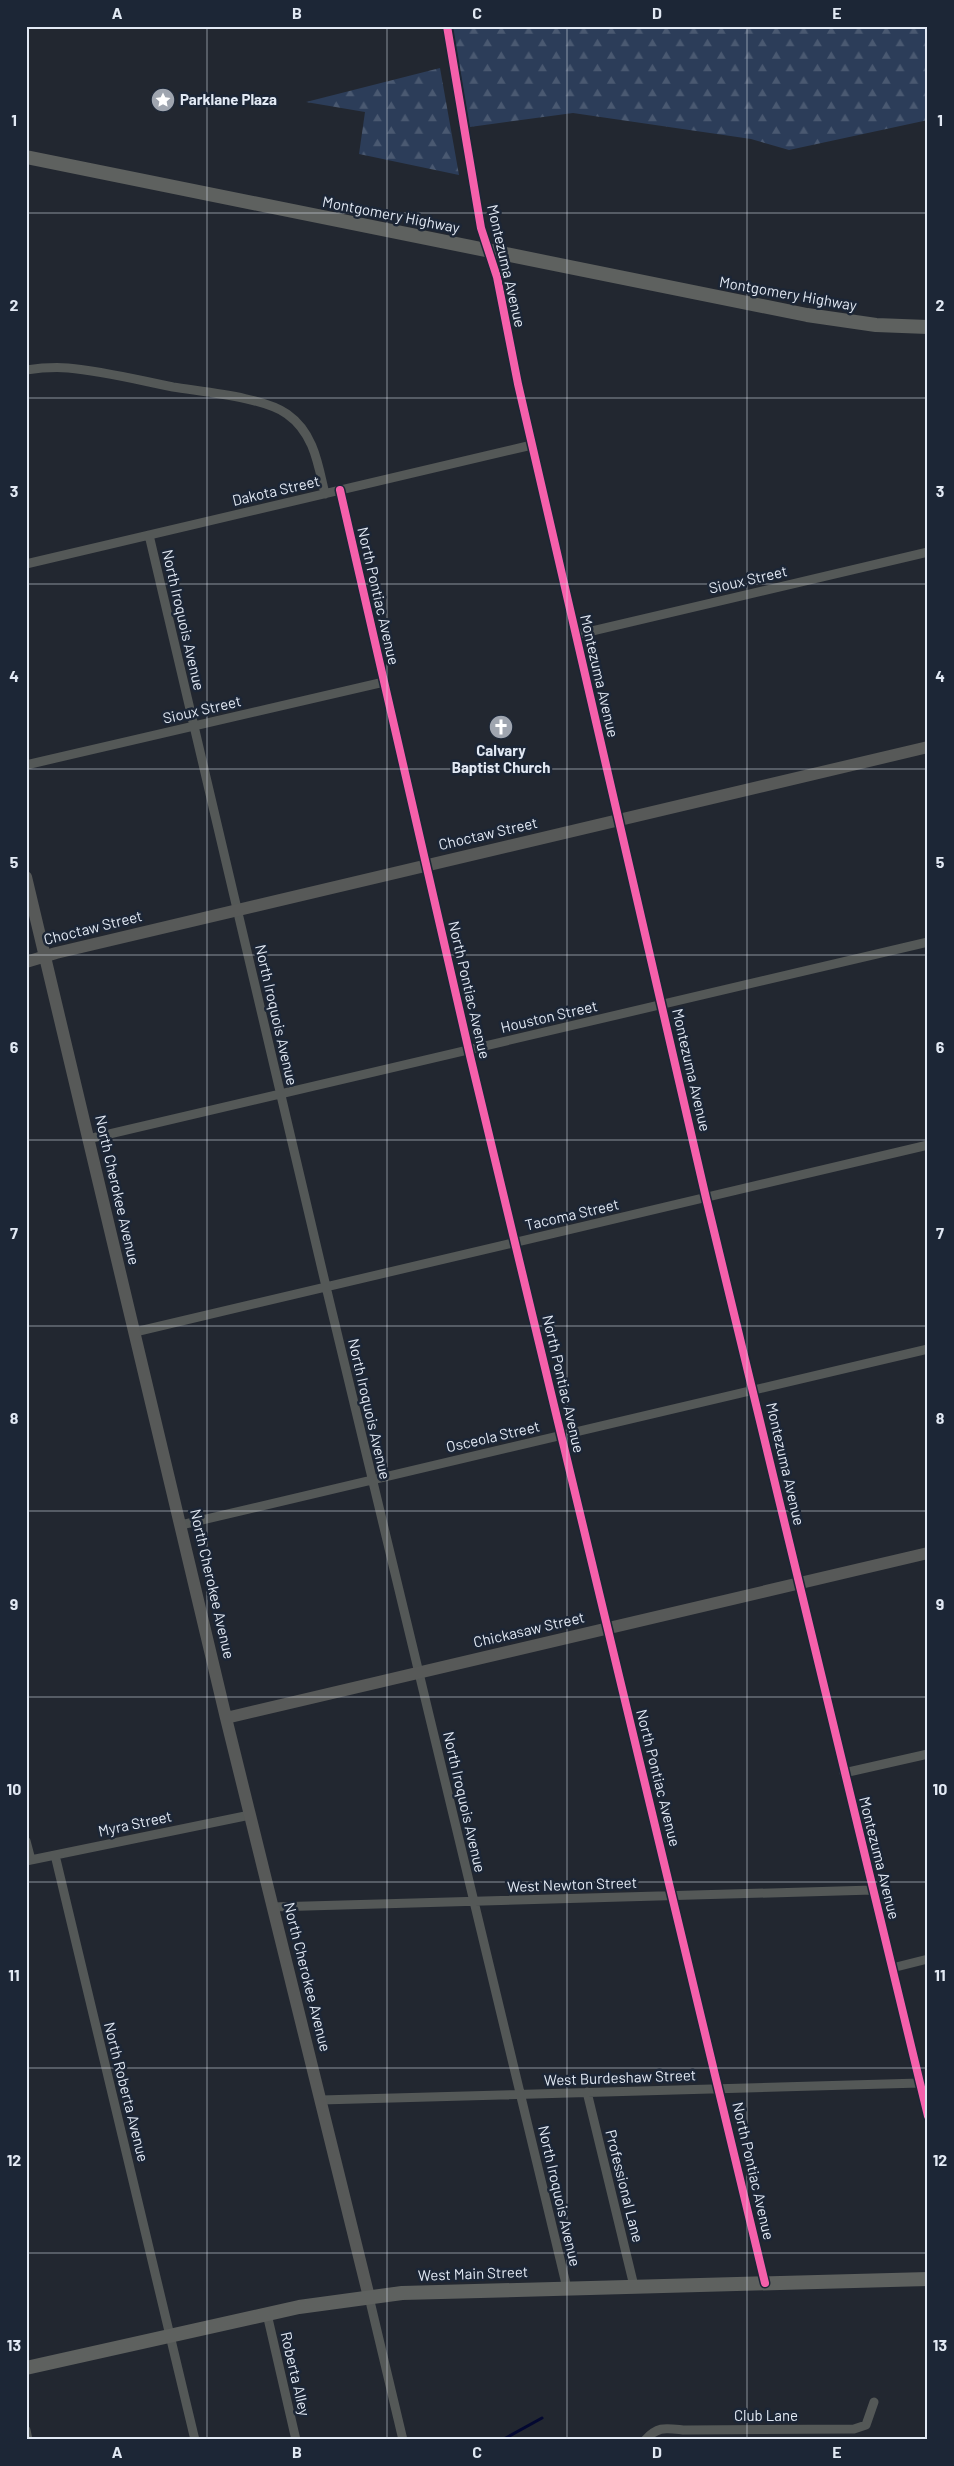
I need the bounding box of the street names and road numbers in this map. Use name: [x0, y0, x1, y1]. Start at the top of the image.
street label: Montgomery Highway: [321, 192, 461, 236]
street label: Montezuma Avenue: [484, 203, 530, 329]
street label: Montgomery Highway: [718, 272, 858, 314]
street label: Dakota Street: [230, 471, 321, 509]
street label: North Pontiac Avenue: [354, 525, 404, 666]
street label: North Iroquois Avenue: [159, 548, 209, 692]
street label: Sioux Street: [707, 561, 789, 597]
street label: Montezuma Avenue: [577, 613, 623, 739]
street label: Sioux Street: [161, 691, 243, 727]
street label: Choctaw Street: [437, 813, 539, 853]
street label: Choctaw Street: [42, 906, 144, 948]
street label: North Pontiac Avenue: [445, 919, 495, 1060]
street label: North Iroquois Avenue: [252, 943, 302, 1087]
street label: Houston Street: [499, 996, 599, 1036]
street label: Montezuma Avenue: [669, 1007, 715, 1133]
street label: North Cherokee Avenue: [92, 1113, 144, 1266]
street label: Tacoma Street: [523, 1194, 621, 1234]
street label: North Pontiac Avenue: [539, 1313, 589, 1454]
street label: North Iroquois Avenue: [345, 1337, 395, 1481]
street label: Montezuma Avenue: [763, 1401, 809, 1527]
street label: Osceola Street: [444, 1417, 541, 1456]
street label: North Cherokee Avenue: [187, 1507, 239, 1660]
street label: Chickasaw Street: [471, 1607, 586, 1651]
street label: North Pontiac Avenue: [633, 1707, 685, 1848]
street label: North Iroquois Avenue: [440, 1730, 490, 1874]
street label: Montezuma Avenue: [856, 1795, 904, 1921]
street label: Myra Street: [96, 1806, 173, 1840]
street label: West Newton Street: [507, 1873, 637, 1895]
street label: North Cherokee Avenue: [281, 1900, 335, 2053]
street label: North Roberta Avenue: [101, 2020, 153, 2164]
street label: West Burdeshaw Street: [544, 2065, 696, 2089]
street label: North Pontiac Avenue: [729, 2100, 779, 2241]
street label: North Iroquois Avenue: [535, 2124, 585, 2268]
street label: Professional Lane: [602, 2128, 648, 2244]
street label: West Main Street: [418, 2262, 528, 2284]
street label: Roberta Alley: [278, 2330, 314, 2418]
street label: Club Lane: [734, 2406, 798, 2424]

